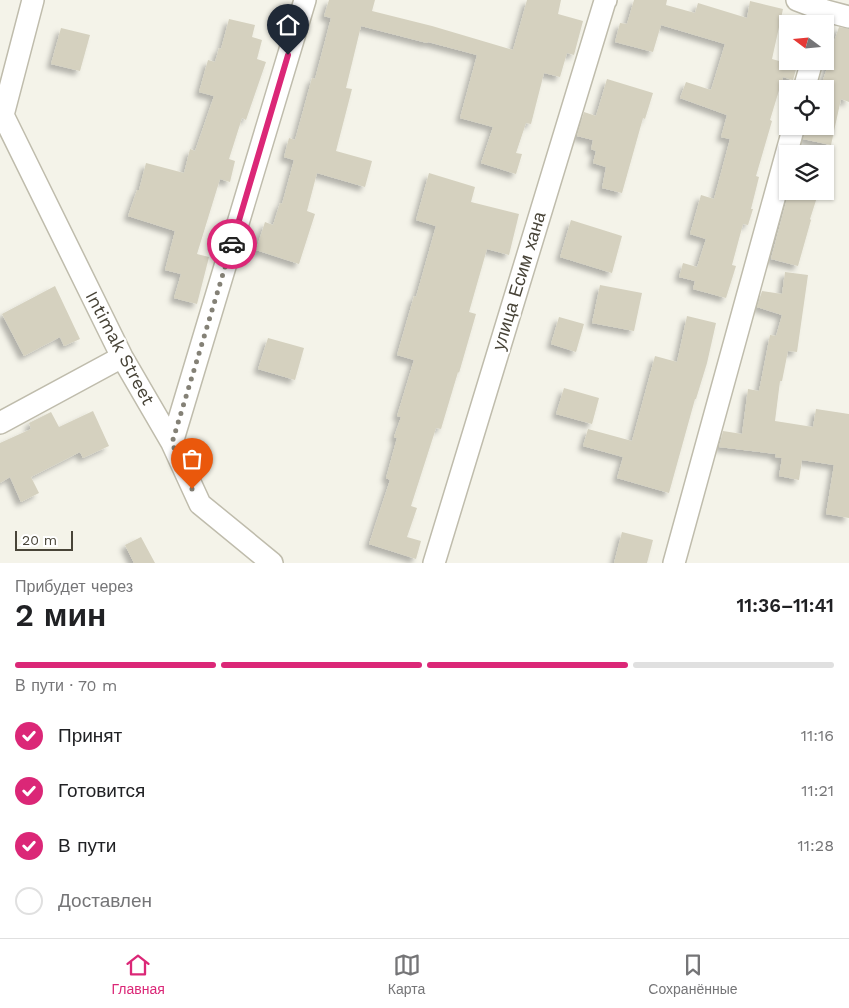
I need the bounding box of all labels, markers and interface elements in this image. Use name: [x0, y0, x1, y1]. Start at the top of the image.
pin: [267, 4, 309, 55]
icon: home: [274, 11, 302, 39]
north arrow: [779, 15, 834, 70]
map controls: [779, 15, 834, 200]
button: locate: [779, 80, 834, 135]
button: layers: [779, 145, 834, 200]
street label: улица Есим хана: [487, 208, 550, 353]
courier: [207, 219, 257, 269]
icon: car: [218, 230, 246, 258]
street label: Intimak Street: [82, 287, 160, 409]
pin: [171, 438, 213, 489]
icon: bag: [178, 445, 206, 473]
scale bar: [15, 528, 72, 551]
text: 20 m: [22, 532, 57, 548]
text: Прибудет через: [15, 577, 133, 596]
text: 11:36–11:41: [736, 594, 834, 617]
text: 2 мин: [15, 596, 106, 634]
text: В пути · 70 m: [15, 676, 117, 695]
icon: check: [15, 722, 43, 750]
text: Принят: [58, 724, 122, 747]
text: 11:16: [801, 726, 834, 745]
icon: check: [15, 777, 43, 805]
text: Готовится: [58, 779, 145, 802]
text: 11:21: [801, 781, 834, 800]
icon: check: [15, 832, 43, 860]
text: В пути: [58, 834, 116, 857]
text: 11:28: [798, 836, 834, 855]
text: Доставлен: [58, 889, 152, 912]
tab: Главная: [112, 951, 165, 997]
tab: Карта: [388, 951, 425, 997]
tab: Сохранённые: [648, 951, 737, 997]

